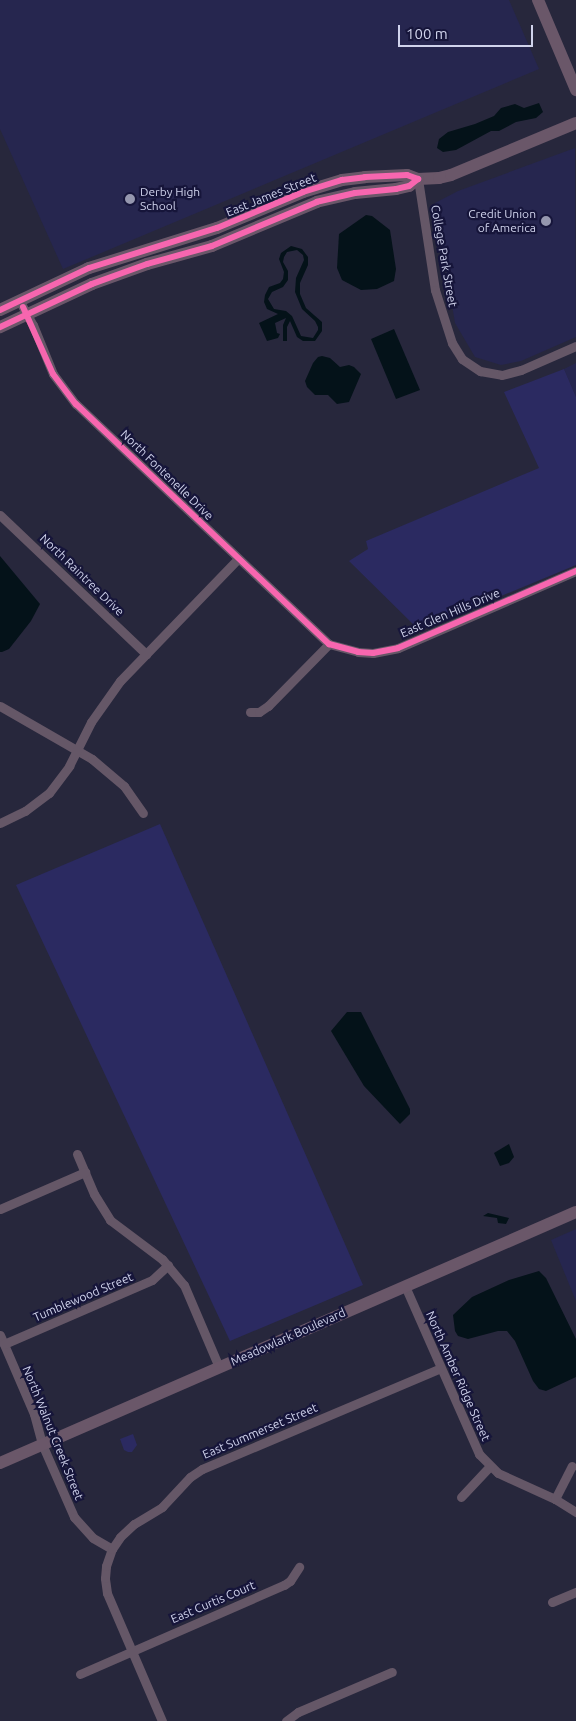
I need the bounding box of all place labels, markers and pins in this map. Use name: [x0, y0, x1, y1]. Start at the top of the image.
place label: Derby High School: [140, 185, 200, 213]
marker: Derby High School: [124, 193, 136, 205]
place label: Credit Union of America: [468, 207, 536, 235]
marker: Credit Union of America: [540, 215, 552, 227]

